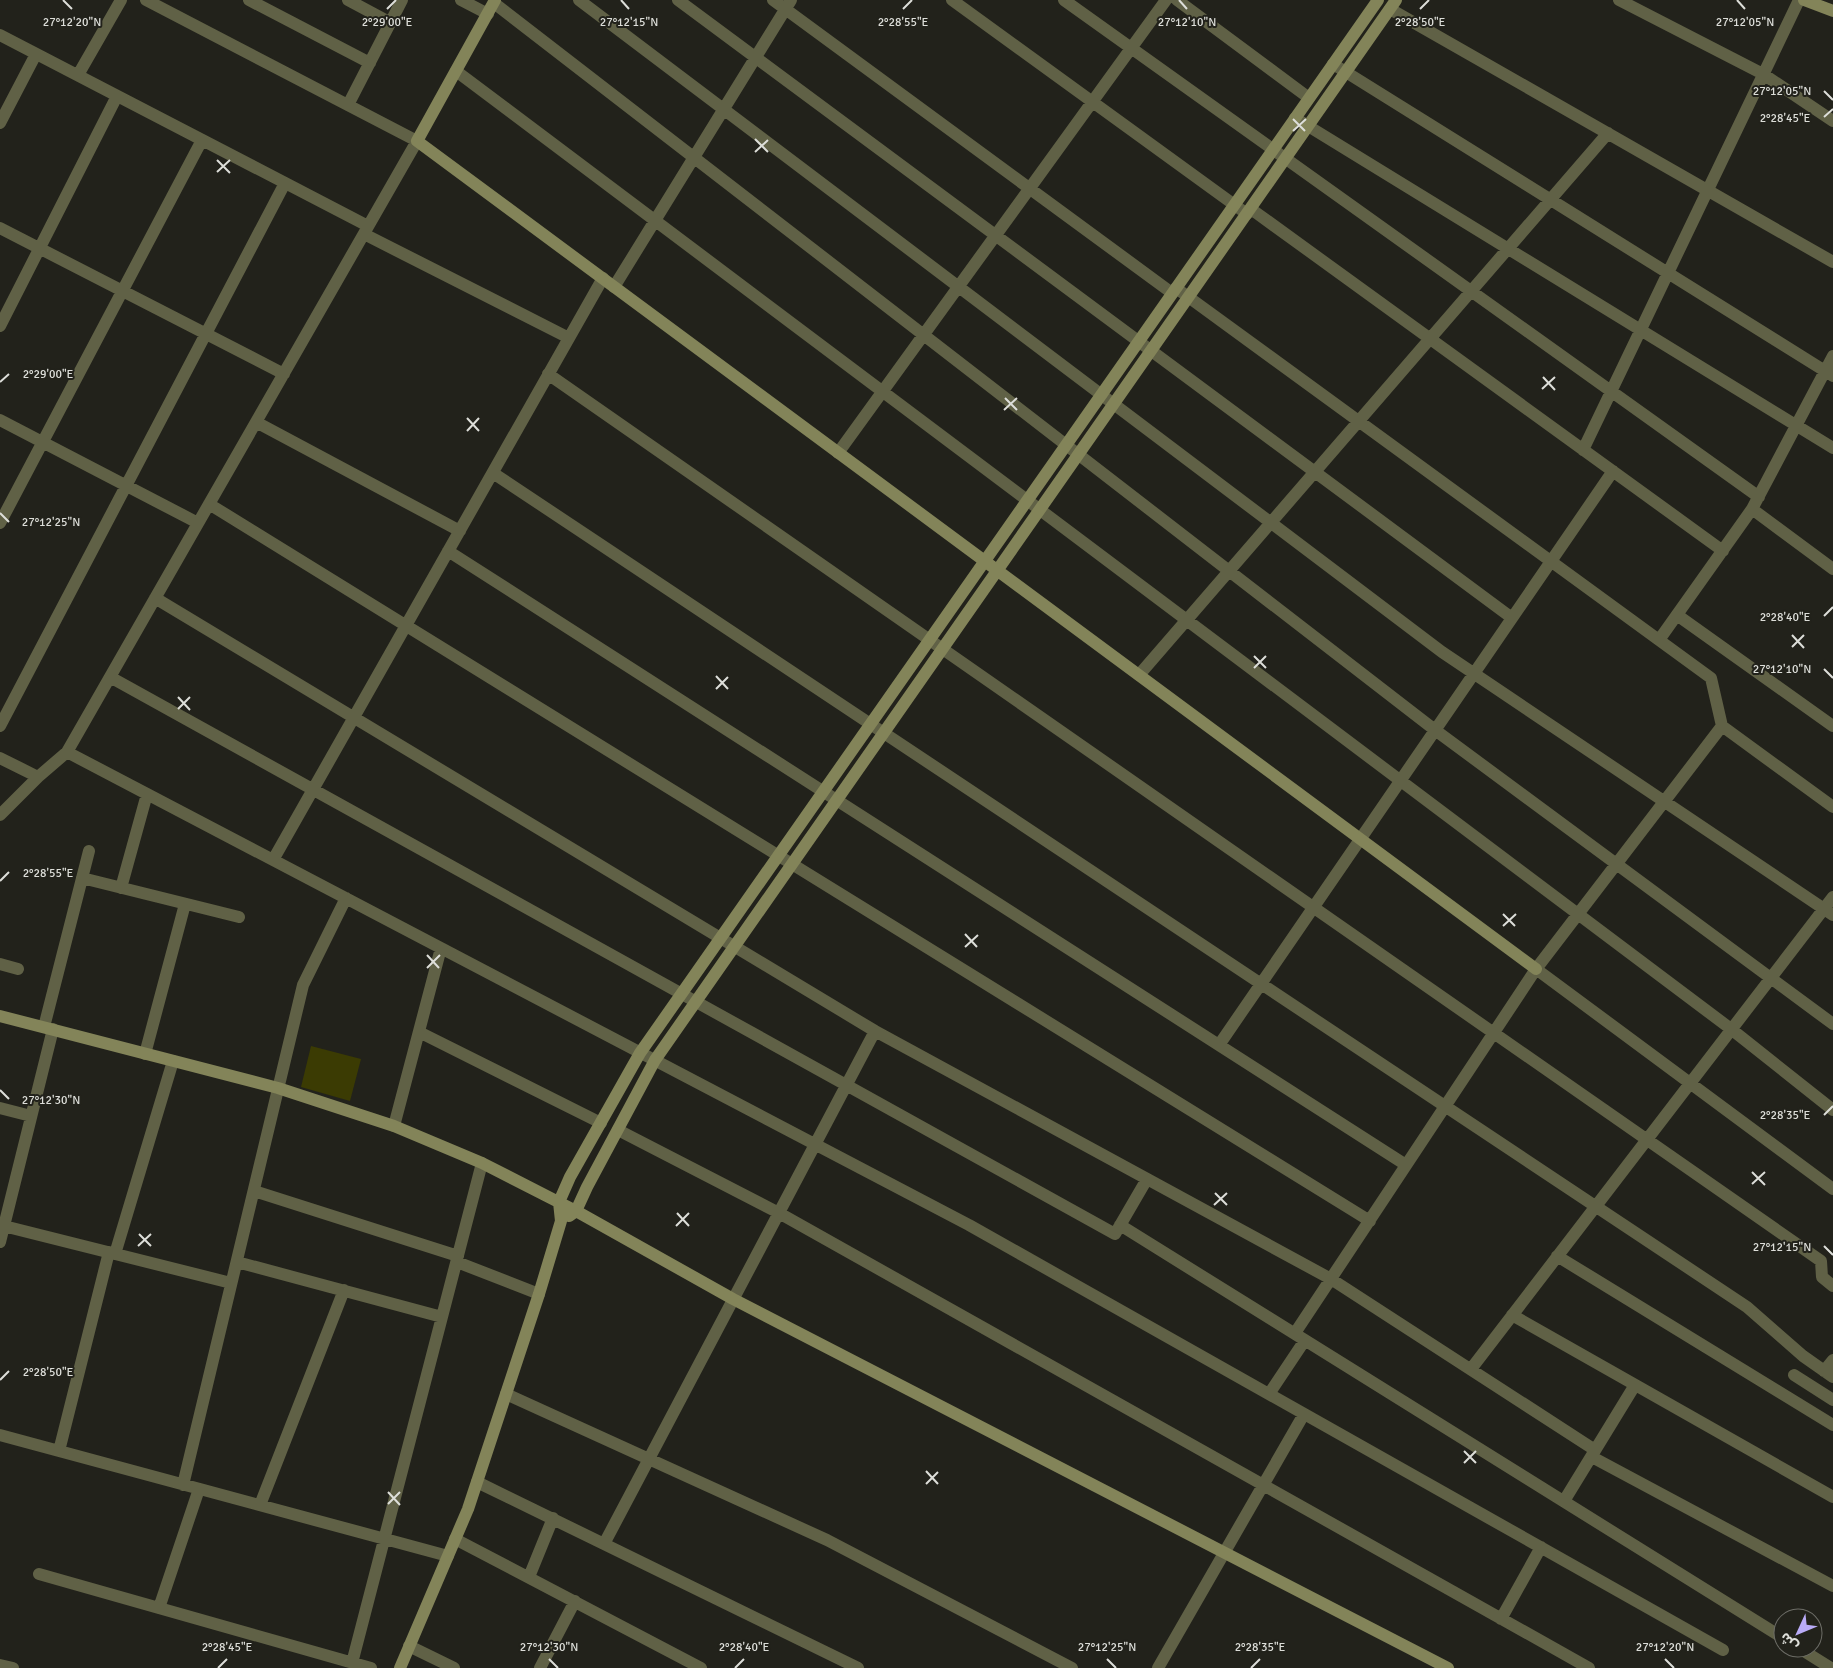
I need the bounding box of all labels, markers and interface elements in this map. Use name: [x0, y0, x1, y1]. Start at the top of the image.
text: 27°12'20"N: [43, 15, 101, 30]
text: 2°29'00"E: [362, 15, 413, 30]
text: 27°12'15"N: [600, 15, 658, 30]
text: 2°28'55"E: [878, 15, 929, 30]
text: 27°12'10"N: [1158, 15, 1216, 30]
text: 2°28'50"E: [1395, 15, 1446, 30]
text: 27°12'05"N: [1716, 15, 1774, 30]
text: 27°12'05"N: [1753, 84, 1811, 99]
text: 2°28'45"E: [1760, 111, 1811, 126]
text: 2°29'00"E: [23, 367, 74, 382]
text: 27°12'25"N: [22, 515, 80, 530]
text: 2°28'40"E: [1760, 610, 1811, 625]
text: 27°12'10"N: [1753, 662, 1811, 677]
text: 2°28'55"E: [23, 866, 74, 881]
text: 27°12'30"N: [22, 1093, 80, 1108]
text: 2°28'35"E: [1760, 1108, 1811, 1123]
text: 27°12'15"N: [1753, 1240, 1811, 1255]
text: 2°28'50"E: [23, 1365, 74, 1380]
north arrow: [1773, 1608, 1823, 1658]
text: ش: [1776, 1629, 1802, 1654]
text: 2°28'45"E: [202, 1640, 253, 1655]
text: 27°12'30"N: [520, 1640, 578, 1655]
text: 2°28'40"E: [719, 1640, 770, 1655]
text: 27°12'25"N: [1078, 1640, 1136, 1655]
text: 2°28'35"E: [1235, 1640, 1286, 1655]
text: 27°12'20"N: [1636, 1640, 1694, 1655]

